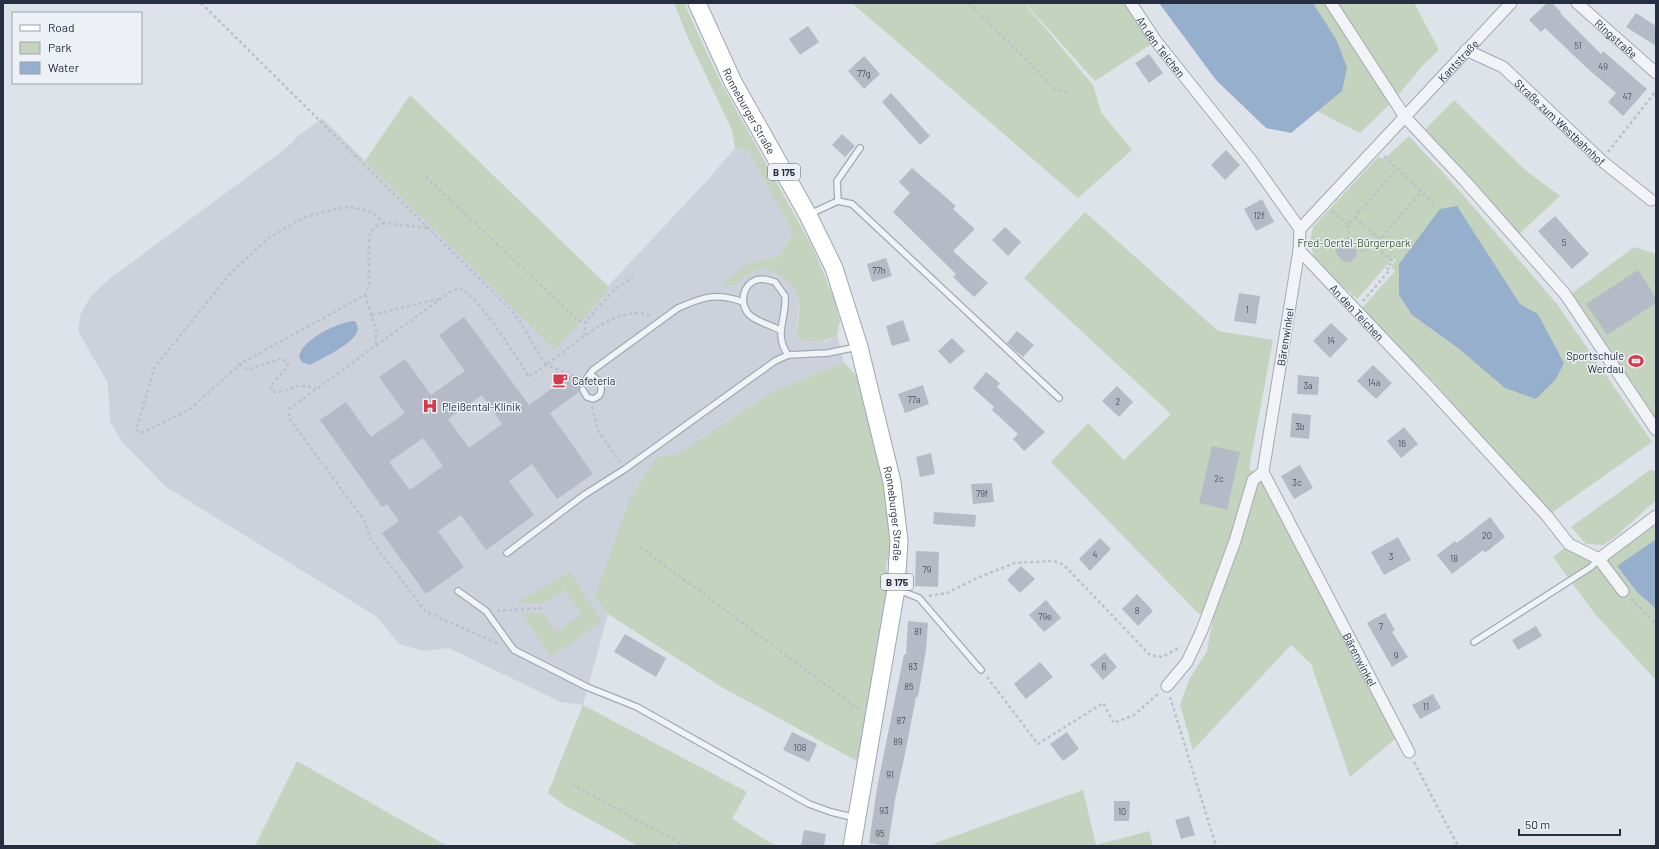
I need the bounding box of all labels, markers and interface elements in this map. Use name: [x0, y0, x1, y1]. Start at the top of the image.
legend: [12, 12, 142, 84]
street label: An den Teichen: [1135, 13, 1188, 79]
street label: Ringstraße: [1593, 16, 1641, 60]
text: Road: [48, 20, 75, 34]
street label: Kantstraße: [1435, 36, 1481, 84]
text: Park: [48, 40, 72, 54]
house number: 51: [1574, 40, 1582, 51]
text: Water: [48, 60, 80, 74]
house number: 49: [1598, 61, 1608, 72]
street label: Ronneburger Straße: [721, 66, 779, 156]
house number: 77g: [857, 68, 871, 79]
street label: Straße zum Westbahnhof: [1513, 76, 1608, 168]
house number: 47: [1623, 91, 1632, 102]
road number: B 175: [768, 164, 800, 180]
house number: 12f: [1253, 210, 1265, 221]
park label: Fred-Oertel-Bürgerpark: [1297, 236, 1411, 249]
house number: 5: [1562, 237, 1567, 248]
house number: 77h: [872, 265, 886, 276]
street label: An den Teichen: [1328, 281, 1387, 342]
house number: 1: [1245, 304, 1249, 315]
street label: Bärenwinkel: [1274, 307, 1296, 367]
house number: 14: [1327, 335, 1335, 346]
place label: Sportschule Werdau: [1566, 349, 1624, 375]
sports icon: Sportschule Werdau: [1627, 352, 1645, 370]
cafe icon: Cafeteria: [551, 371, 569, 389]
place label: Cafeteria: [572, 374, 616, 387]
house number: 14a: [1368, 377, 1380, 388]
house number: 3a: [1303, 380, 1313, 391]
house number: 77a: [907, 394, 921, 405]
house number: 2: [1116, 396, 1121, 407]
hospital icon: Pleißental-Klinik: [421, 397, 439, 415]
place label: Pleißental-Klinik: [442, 400, 521, 413]
house number: 3b: [1295, 421, 1305, 432]
house number: 16: [1398, 438, 1406, 449]
street label: Ronneburger Straße: [882, 464, 906, 562]
house number: 2c: [1214, 473, 1224, 484]
house number: 3c: [1292, 477, 1302, 488]
house number: 79f: [976, 488, 988, 499]
house number: 20: [1482, 530, 1492, 541]
house number: 4: [1093, 549, 1098, 560]
house number: 3: [1389, 551, 1394, 562]
house number: 18: [1450, 553, 1458, 564]
house number: 79: [923, 564, 932, 575]
road number: B 175: [881, 574, 913, 590]
house number: 8: [1135, 605, 1140, 616]
house number: 79e: [1038, 611, 1052, 622]
house number: 7: [1379, 621, 1384, 632]
house number: 81: [914, 626, 922, 637]
street label: Bärenwinkel: [1341, 630, 1380, 688]
house number: 9: [1394, 650, 1399, 661]
house number: 83: [908, 661, 918, 672]
house number: 6: [1102, 661, 1107, 672]
house number: 85: [904, 681, 914, 692]
house number: 11: [1423, 701, 1429, 712]
house number: 87: [897, 715, 906, 726]
house number: 89: [893, 736, 903, 747]
house number: 108: [794, 742, 807, 753]
house number: 91: [886, 769, 894, 780]
house number: 93: [879, 805, 889, 816]
house number: 10: [1118, 806, 1126, 817]
scale bar: [1519, 811, 1620, 837]
text: 50 m: [1525, 817, 1550, 831]
house number: 95: [875, 828, 885, 839]

